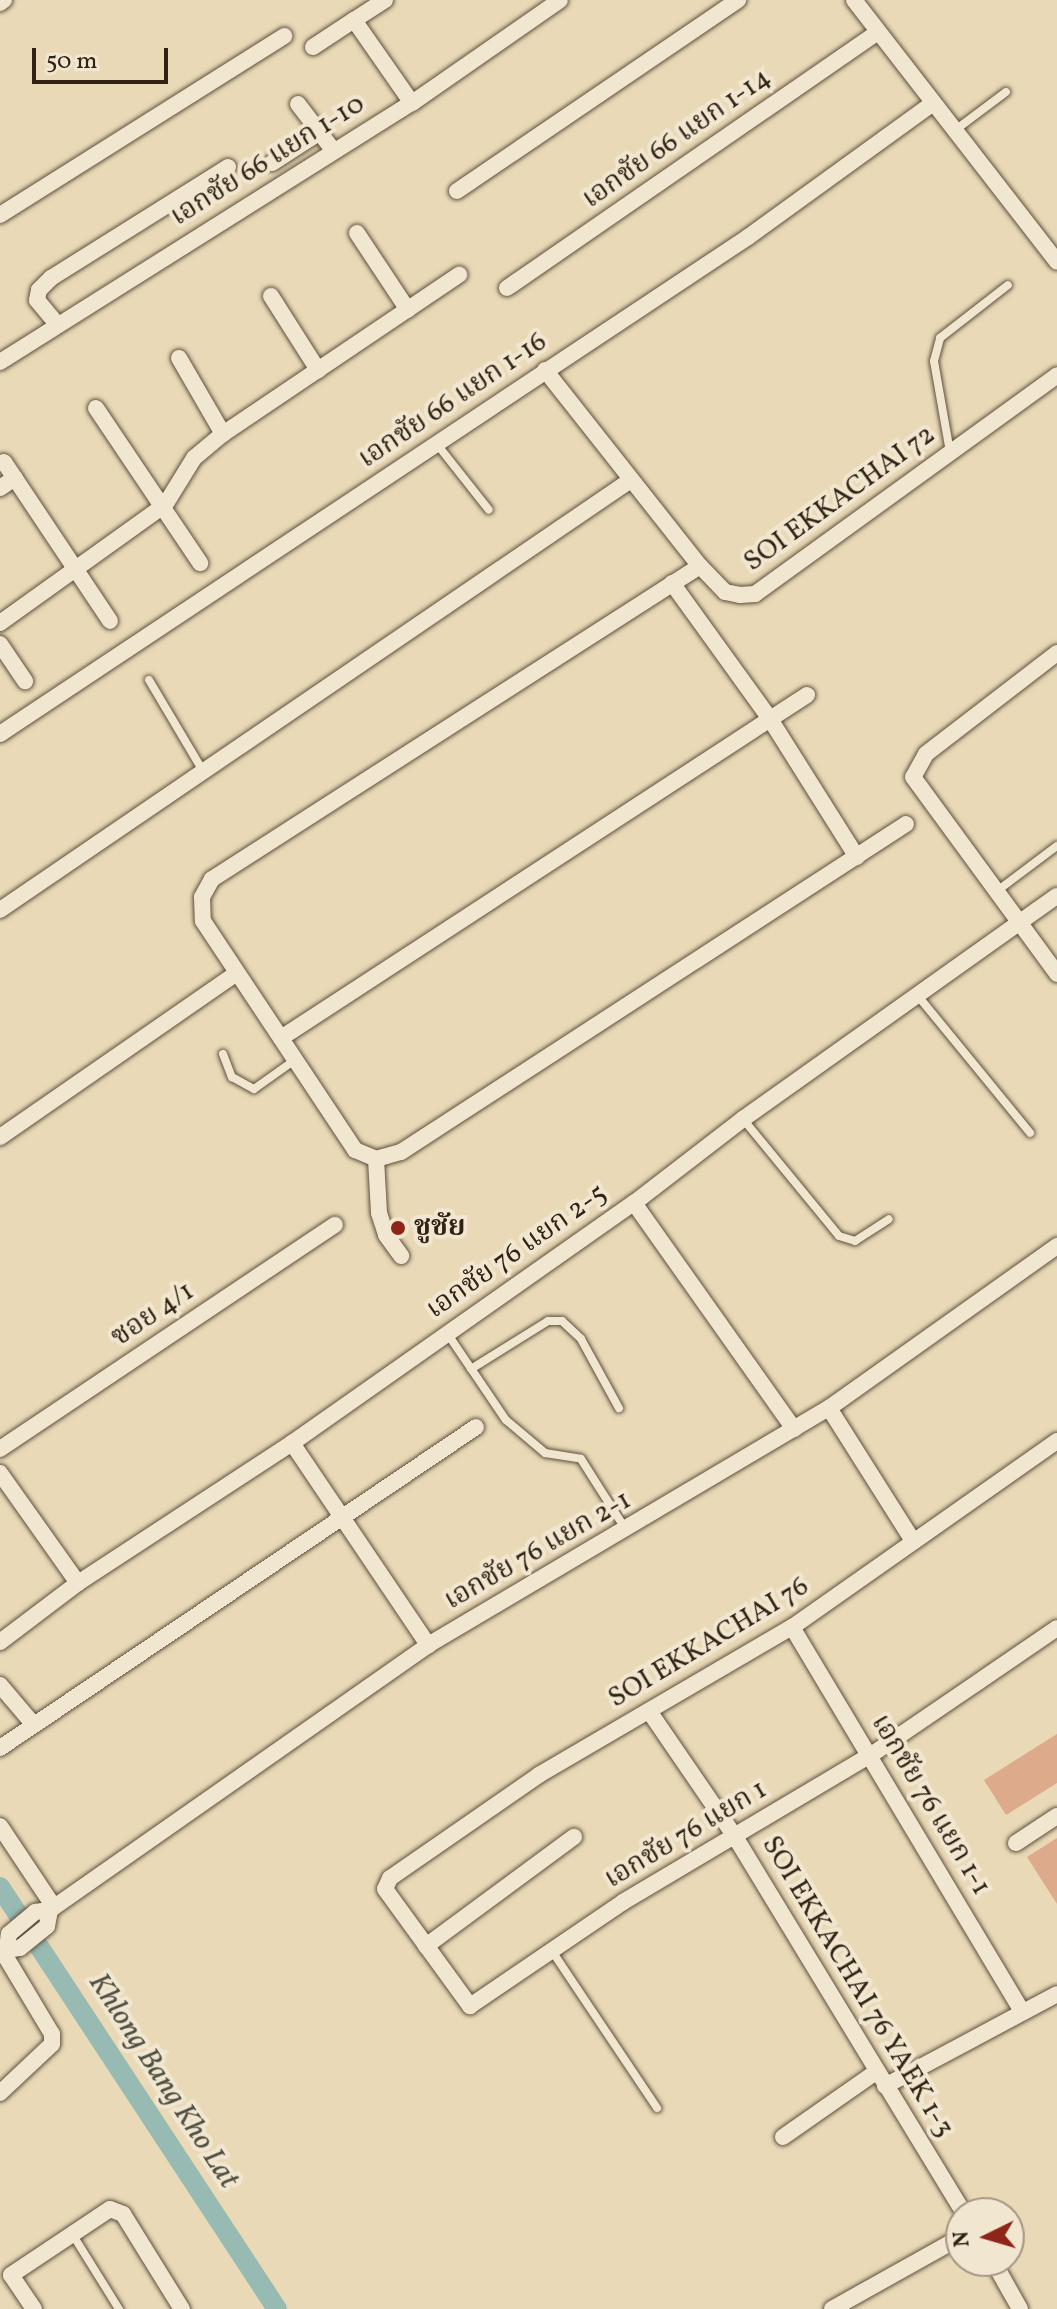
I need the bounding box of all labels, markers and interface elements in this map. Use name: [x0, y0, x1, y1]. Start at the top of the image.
scale bar: [36, 32, 172, 82]
text: 50 m: [46, 45, 98, 79]
street label: เอกชัย 66 แยก 1-14: [576, 61, 778, 217]
street label: เอกชัย 66 แยก 1-10: [165, 88, 371, 234]
street label: เอกชัย 66 แยก 1-16: [352, 326, 554, 476]
street label: SOI EKKACHAI 72: [738, 418, 942, 580]
street label: เอกชัย 76 แยก 2-5: [420, 1177, 614, 1327]
place label: ชูชัย: [414, 1211, 465, 1245]
marker: ชูชัย: [389, 1219, 407, 1237]
street label: ซอย 4/1: [105, 1275, 201, 1355]
street label: เอกชัย 76 แยก 2-1: [439, 1484, 637, 1618]
street label: SOI EKKACHAI 76: [603, 1570, 815, 1716]
street label: เอกชัย 76 แยก 1-1: [863, 1708, 997, 1902]
street label: เอกชัย 76 แยก 1: [599, 1773, 773, 1897]
street label: SOI EKKACHAI 76 YAEK 1-3: [753, 1830, 961, 2144]
water label: Khlong Bang Kho Lat: [80, 1967, 246, 2195]
north arrow: [945, 2197, 1025, 2277]
text: N: [946, 2230, 979, 2248]

